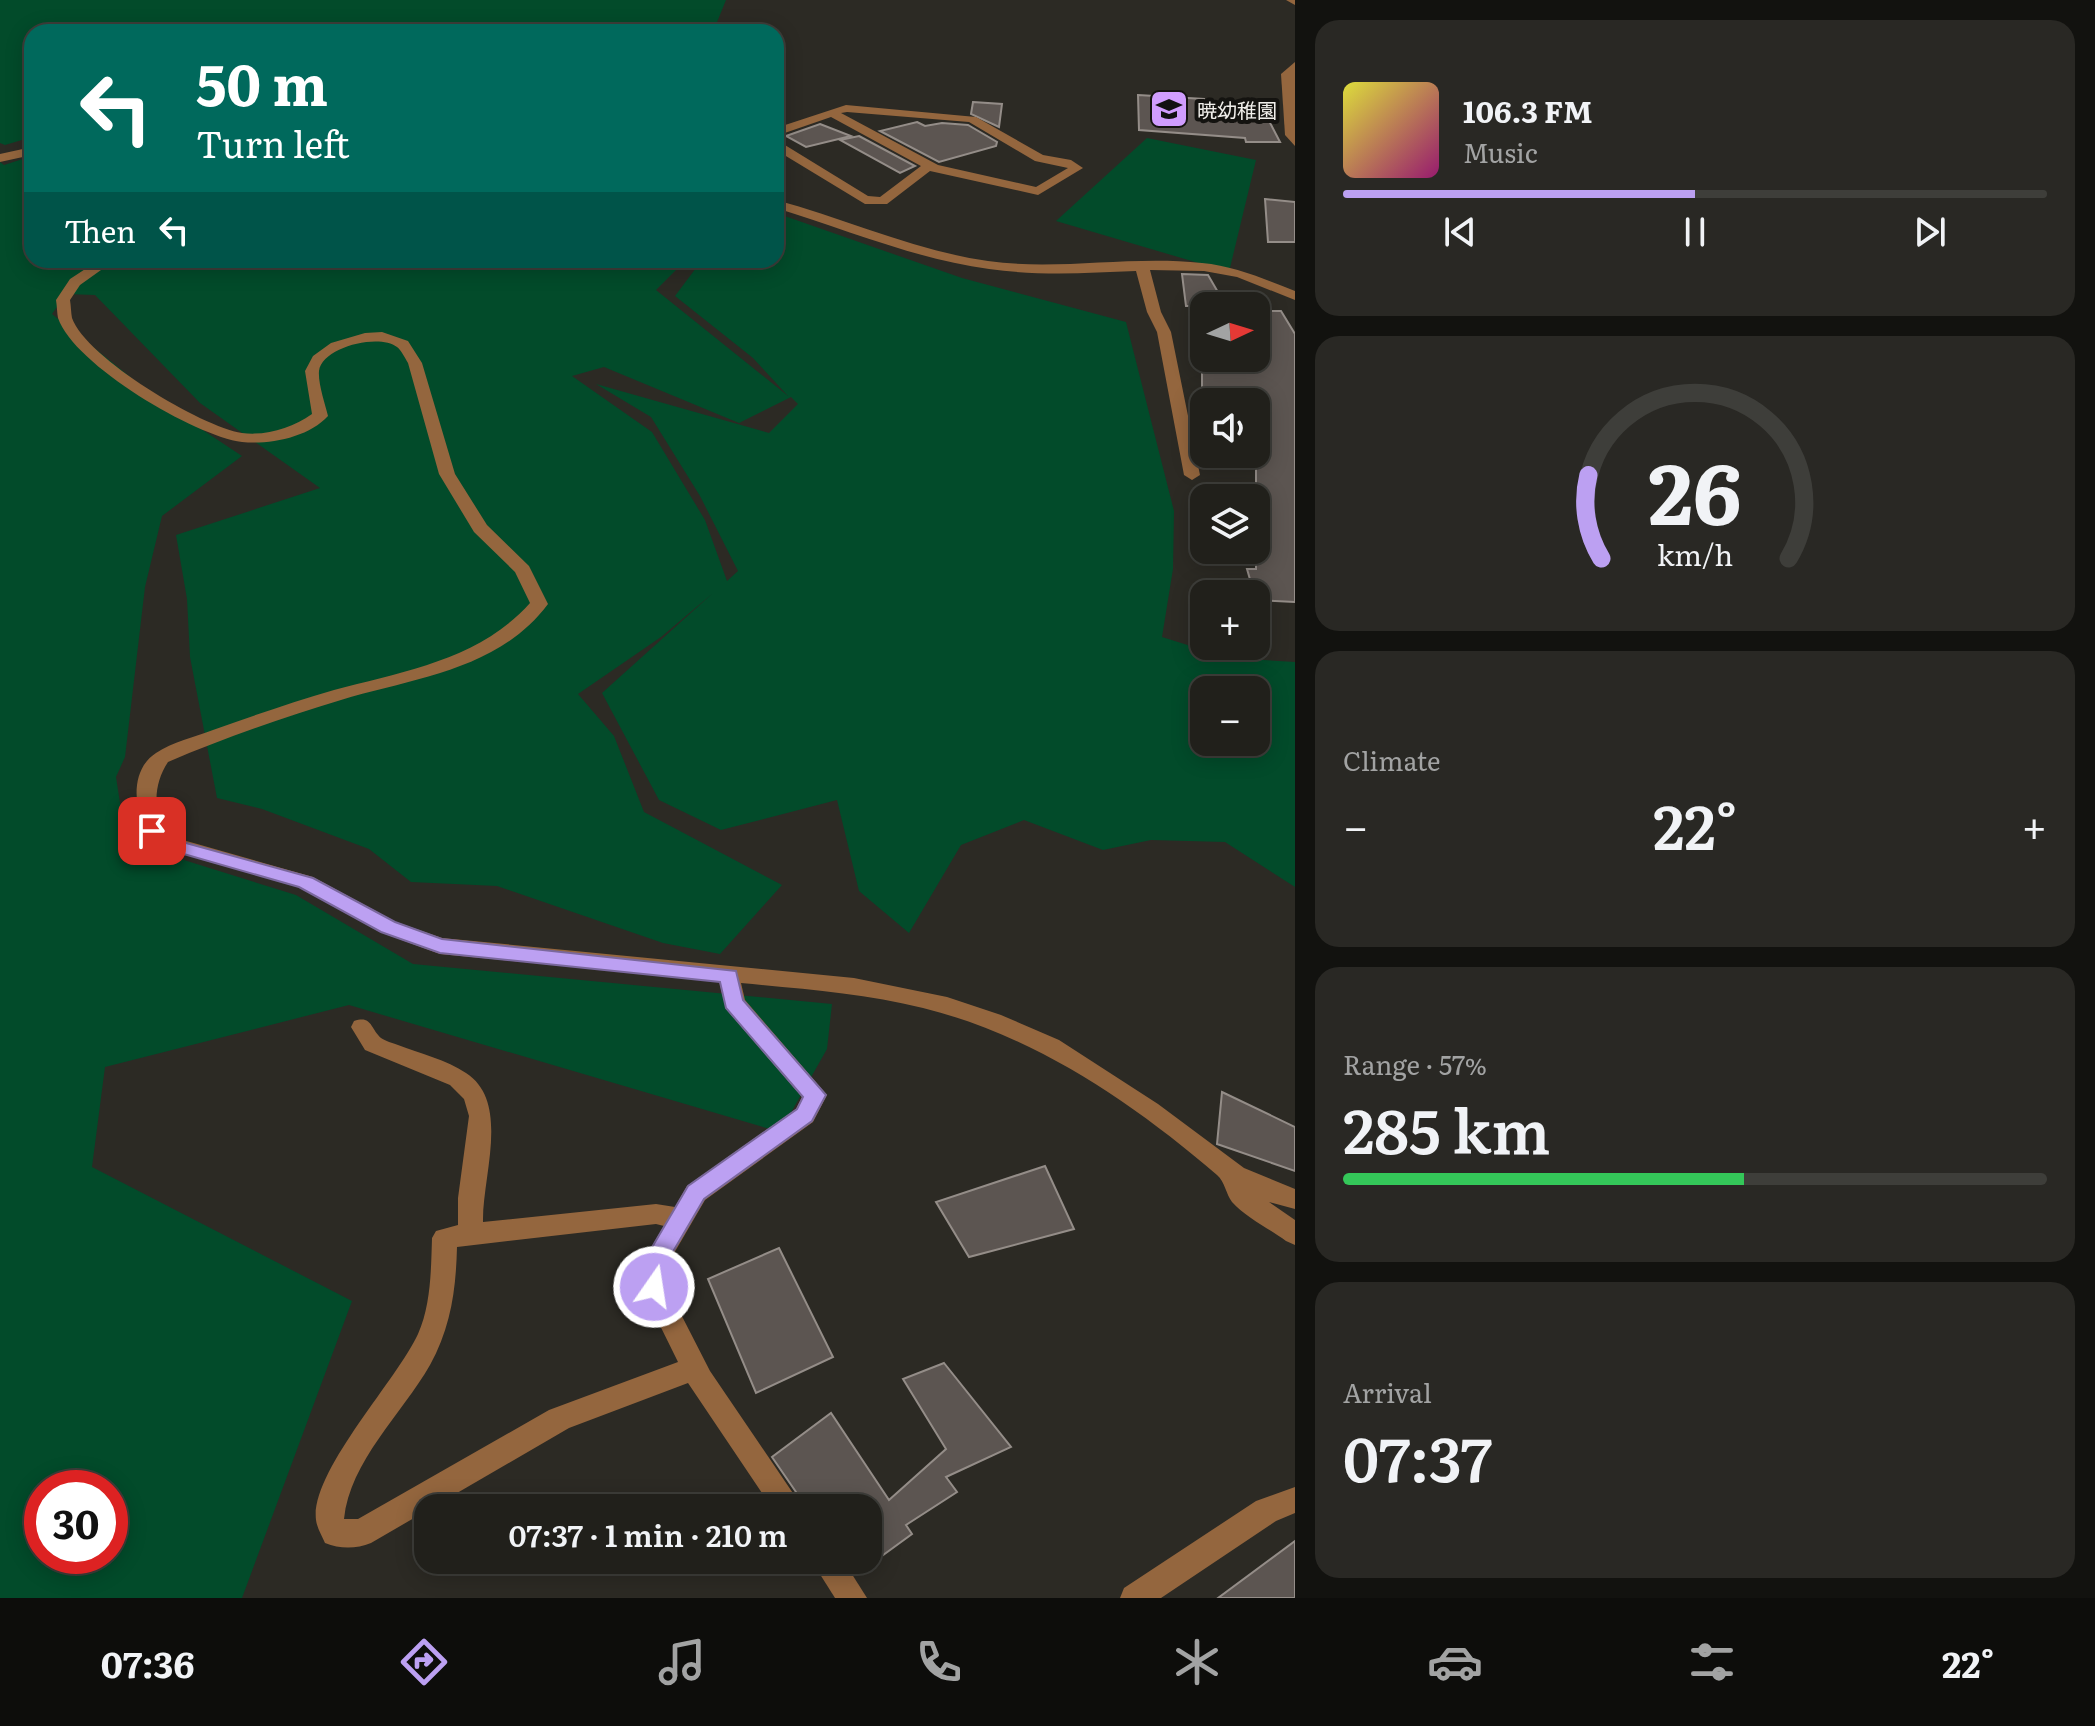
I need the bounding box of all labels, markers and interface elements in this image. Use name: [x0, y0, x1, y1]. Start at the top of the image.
text: 50 m: [196, 40, 328, 123]
icon: left: [64, 56, 168, 160]
school or university icon: 暁幼稚園: [1148, 88, 1190, 130]
text: 106.3 FM: [1463, 88, 1593, 132]
place label: 暁幼稚園: [1197, 94, 1277, 124]
text: Turn left: [196, 116, 350, 169]
text: Music: [1463, 132, 1538, 171]
text: Then: [64, 208, 136, 252]
icon: left: [152, 208, 196, 252]
icon: previous: [1438, 210, 1482, 254]
icon: pause: [1673, 210, 1717, 254]
icon: next: [1908, 210, 1952, 254]
north arrow: [1190, 292, 1270, 372]
map controls: [1190, 292, 1270, 756]
button: sound: [1190, 388, 1270, 468]
text: 26: [1648, 427, 1742, 551]
button: layers: [1190, 484, 1270, 564]
text: km/h: [1657, 533, 1733, 576]
button: +: [1190, 580, 1270, 660]
button: −: [1190, 676, 1270, 756]
text: Climate: [1343, 740, 1441, 779]
text: 22°: [1653, 779, 1737, 868]
text: −: [1343, 791, 1369, 857]
text: +: [2021, 791, 2047, 857]
pin: [118, 797, 186, 865]
icon: arrive: [130, 809, 174, 853]
text: Range · 57%: [1343, 1044, 1487, 1083]
text: 285 km: [1343, 1083, 1550, 1172]
position arrow: [612, 1245, 696, 1329]
text: Arrival: [1343, 1372, 1432, 1411]
text: 07:37: [1343, 1411, 1492, 1500]
speed limit sign: 30: [24, 1470, 128, 1574]
text: 07:37 · 1 min · 210 m: [509, 1512, 788, 1556]
icon: directions: [396, 1634, 452, 1690]
icon: music: [654, 1634, 710, 1690]
icon: phone: [911, 1634, 967, 1690]
icon: climate: [1169, 1634, 1225, 1690]
icon: car: [1427, 1634, 1483, 1690]
icon: filters: [1684, 1634, 1740, 1690]
text: 07:36: [101, 1636, 194, 1689]
text: 22°: [1942, 1636, 1994, 1689]

